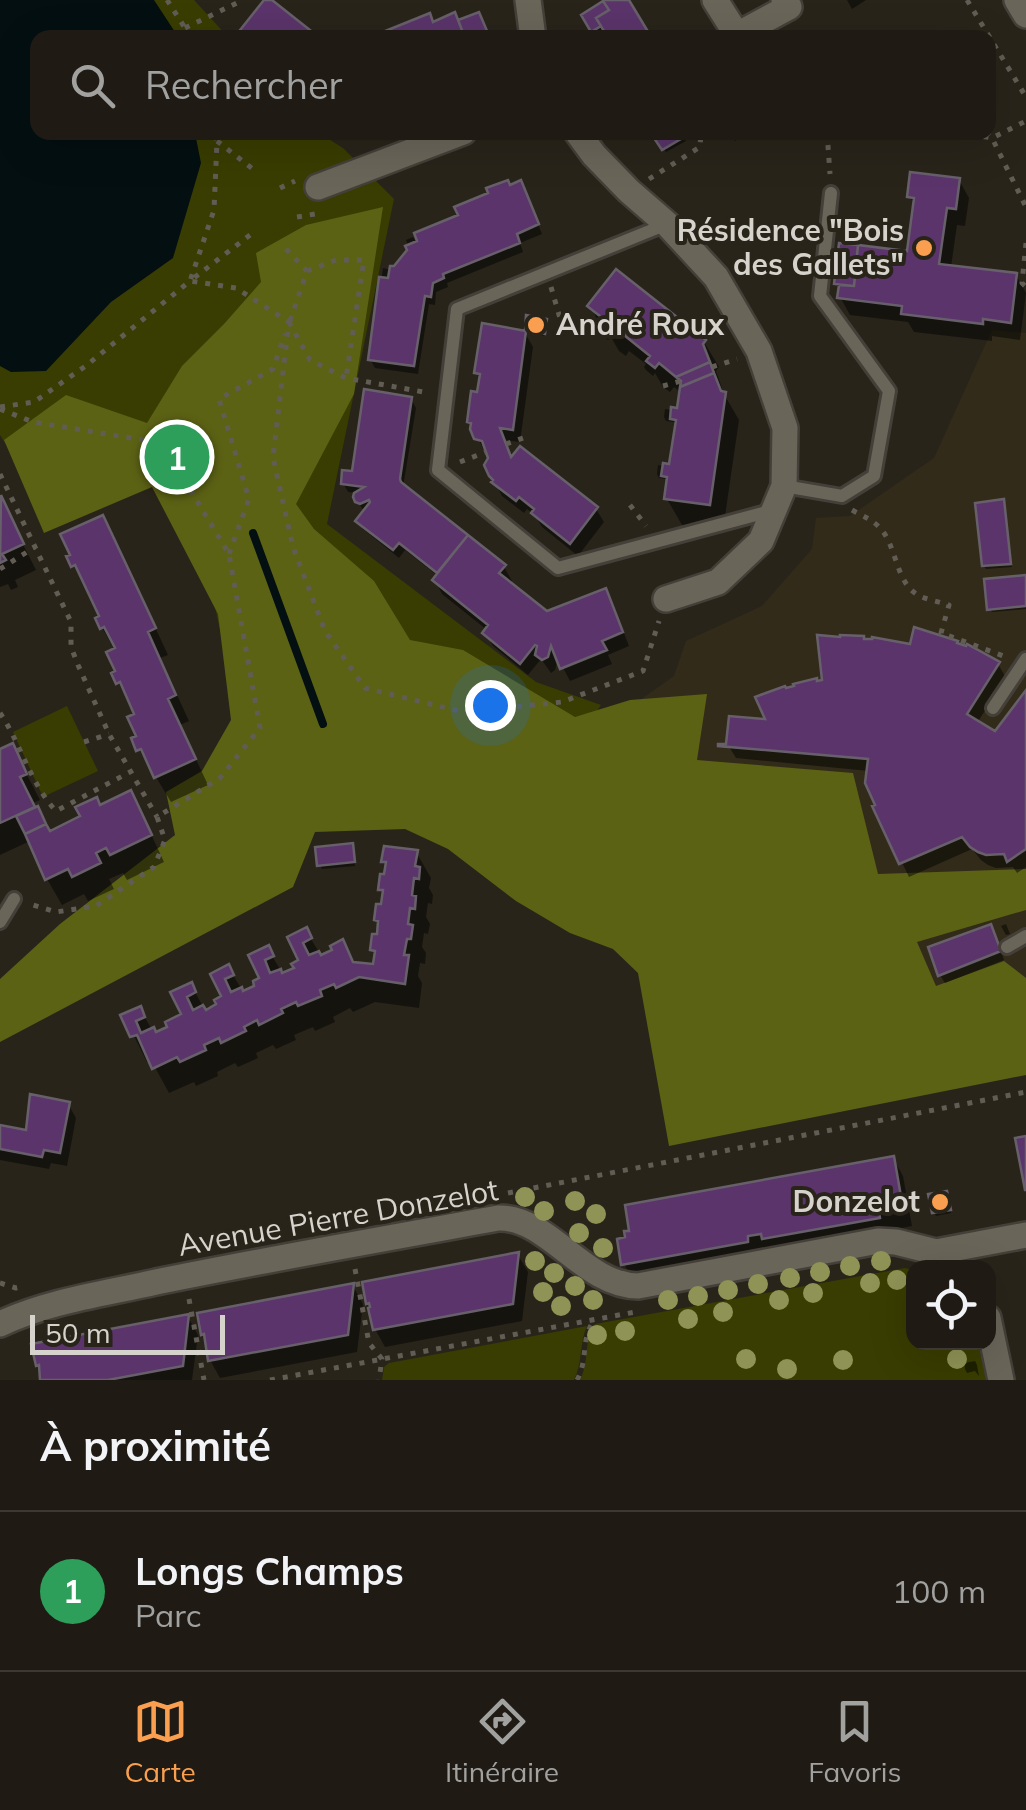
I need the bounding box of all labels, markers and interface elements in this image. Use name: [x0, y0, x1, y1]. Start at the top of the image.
search box: [30, 30, 996, 140]
icon: search: [65, 58, 120, 113]
text: Rechercher: [145, 61, 342, 109]
place label: Résidence "Bois des Gallets": [677, 211, 904, 283]
marker: Résidence "Bois des Gallets": [913, 237, 935, 259]
place label: André Roux: [556, 305, 725, 343]
marker: André Roux: [525, 314, 547, 336]
pin: 1: [144, 420, 210, 494]
your location: [465, 680, 516, 731]
street label: Avenue Pierre Donzelot: [175, 1170, 501, 1264]
place label: Donzelot: [793, 1182, 920, 1220]
marker: Donzelot: [929, 1191, 951, 1213]
map controls: [906, 1260, 996, 1350]
button: locate: [906, 1260, 996, 1350]
scale bar: [30, 1310, 225, 1354]
text: 50 m: [45, 1315, 111, 1350]
text: À proximité: [40, 1419, 271, 1472]
text: Longs Champs: [135, 1547, 404, 1595]
text: 1: [63, 1571, 82, 1611]
text: 100 m: [892, 1571, 986, 1611]
text: Parc: [135, 1595, 202, 1635]
tab: Carte: [125, 1694, 196, 1789]
tab: Itinéraire: [445, 1694, 559, 1789]
tab: Favoris: [808, 1694, 901, 1789]

